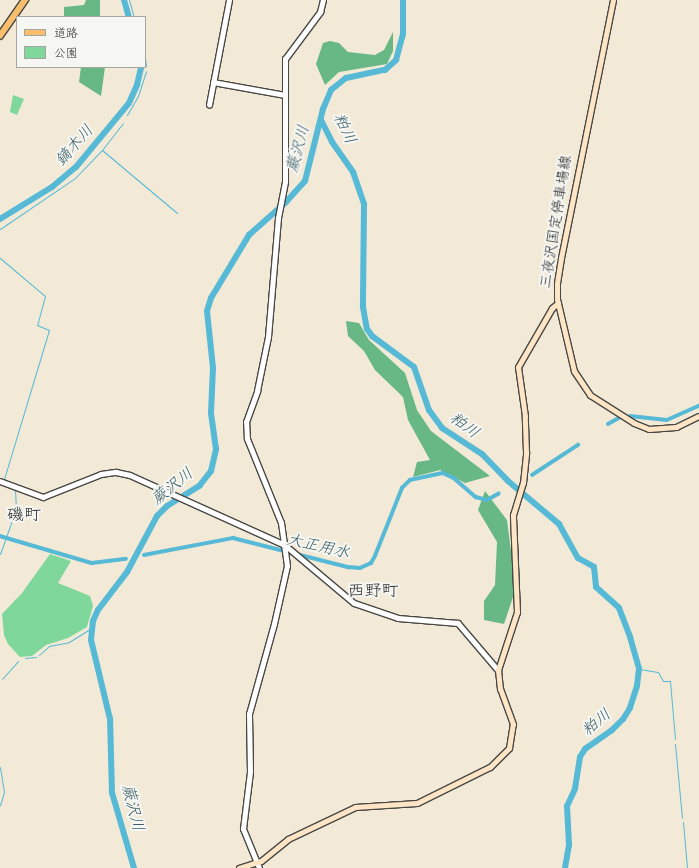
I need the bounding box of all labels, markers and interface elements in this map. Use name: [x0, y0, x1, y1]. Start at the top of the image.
legend: [16, 16, 146, 68]
text: 道路: [54, 26, 78, 42]
text: 公園: [54, 46, 78, 62]
water label: 粕川: [329, 110, 359, 148]
water label: 鏑木川: [52, 122, 98, 170]
water label: 蕨沢川: [284, 123, 314, 175]
street label: 三夜沢国定停車場線: [538, 154, 576, 290]
water label: 粕川: [445, 409, 483, 443]
water label: 蕨沢川: [148, 464, 198, 510]
district label: 磯町: [7, 506, 41, 526]
water label: 大正用水: [285, 530, 351, 564]
district label: 西野町: [348, 582, 398, 602]
water label: 粕川: [579, 705, 615, 741]
water label: 蕨沢川: [117, 782, 147, 834]

